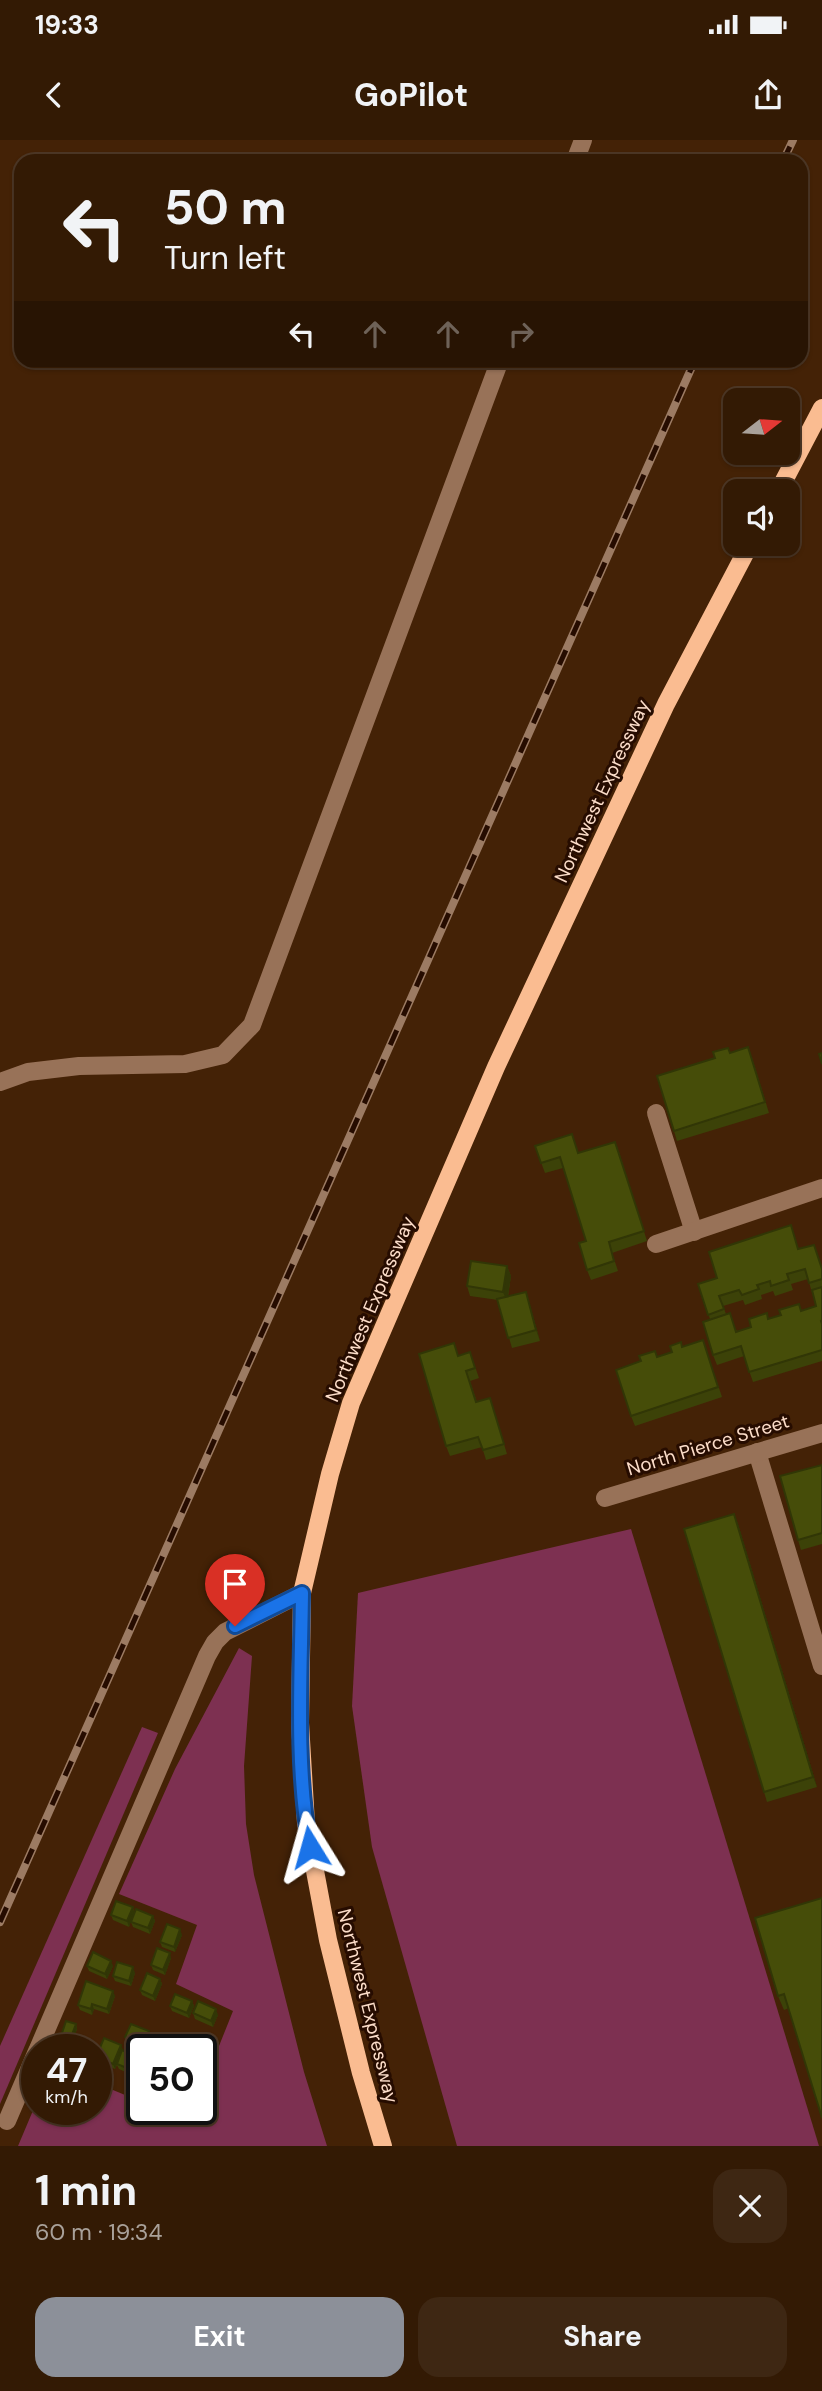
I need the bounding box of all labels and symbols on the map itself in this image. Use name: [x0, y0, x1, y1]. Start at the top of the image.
north arrow: [723, 388, 800, 466]
street label: Northwest Expressway: [549, 695, 656, 887]
street label: Northwest Expressway: [320, 1212, 421, 1406]
street label: North Pierce Street: [624, 1408, 792, 1482]
pin: [205, 1554, 265, 1626]
position arrow: [273, 1810, 347, 1884]
street label: Northwest Expressway: [332, 1906, 404, 2106]
speed limit sign: 50: [126, 2034, 217, 2125]

